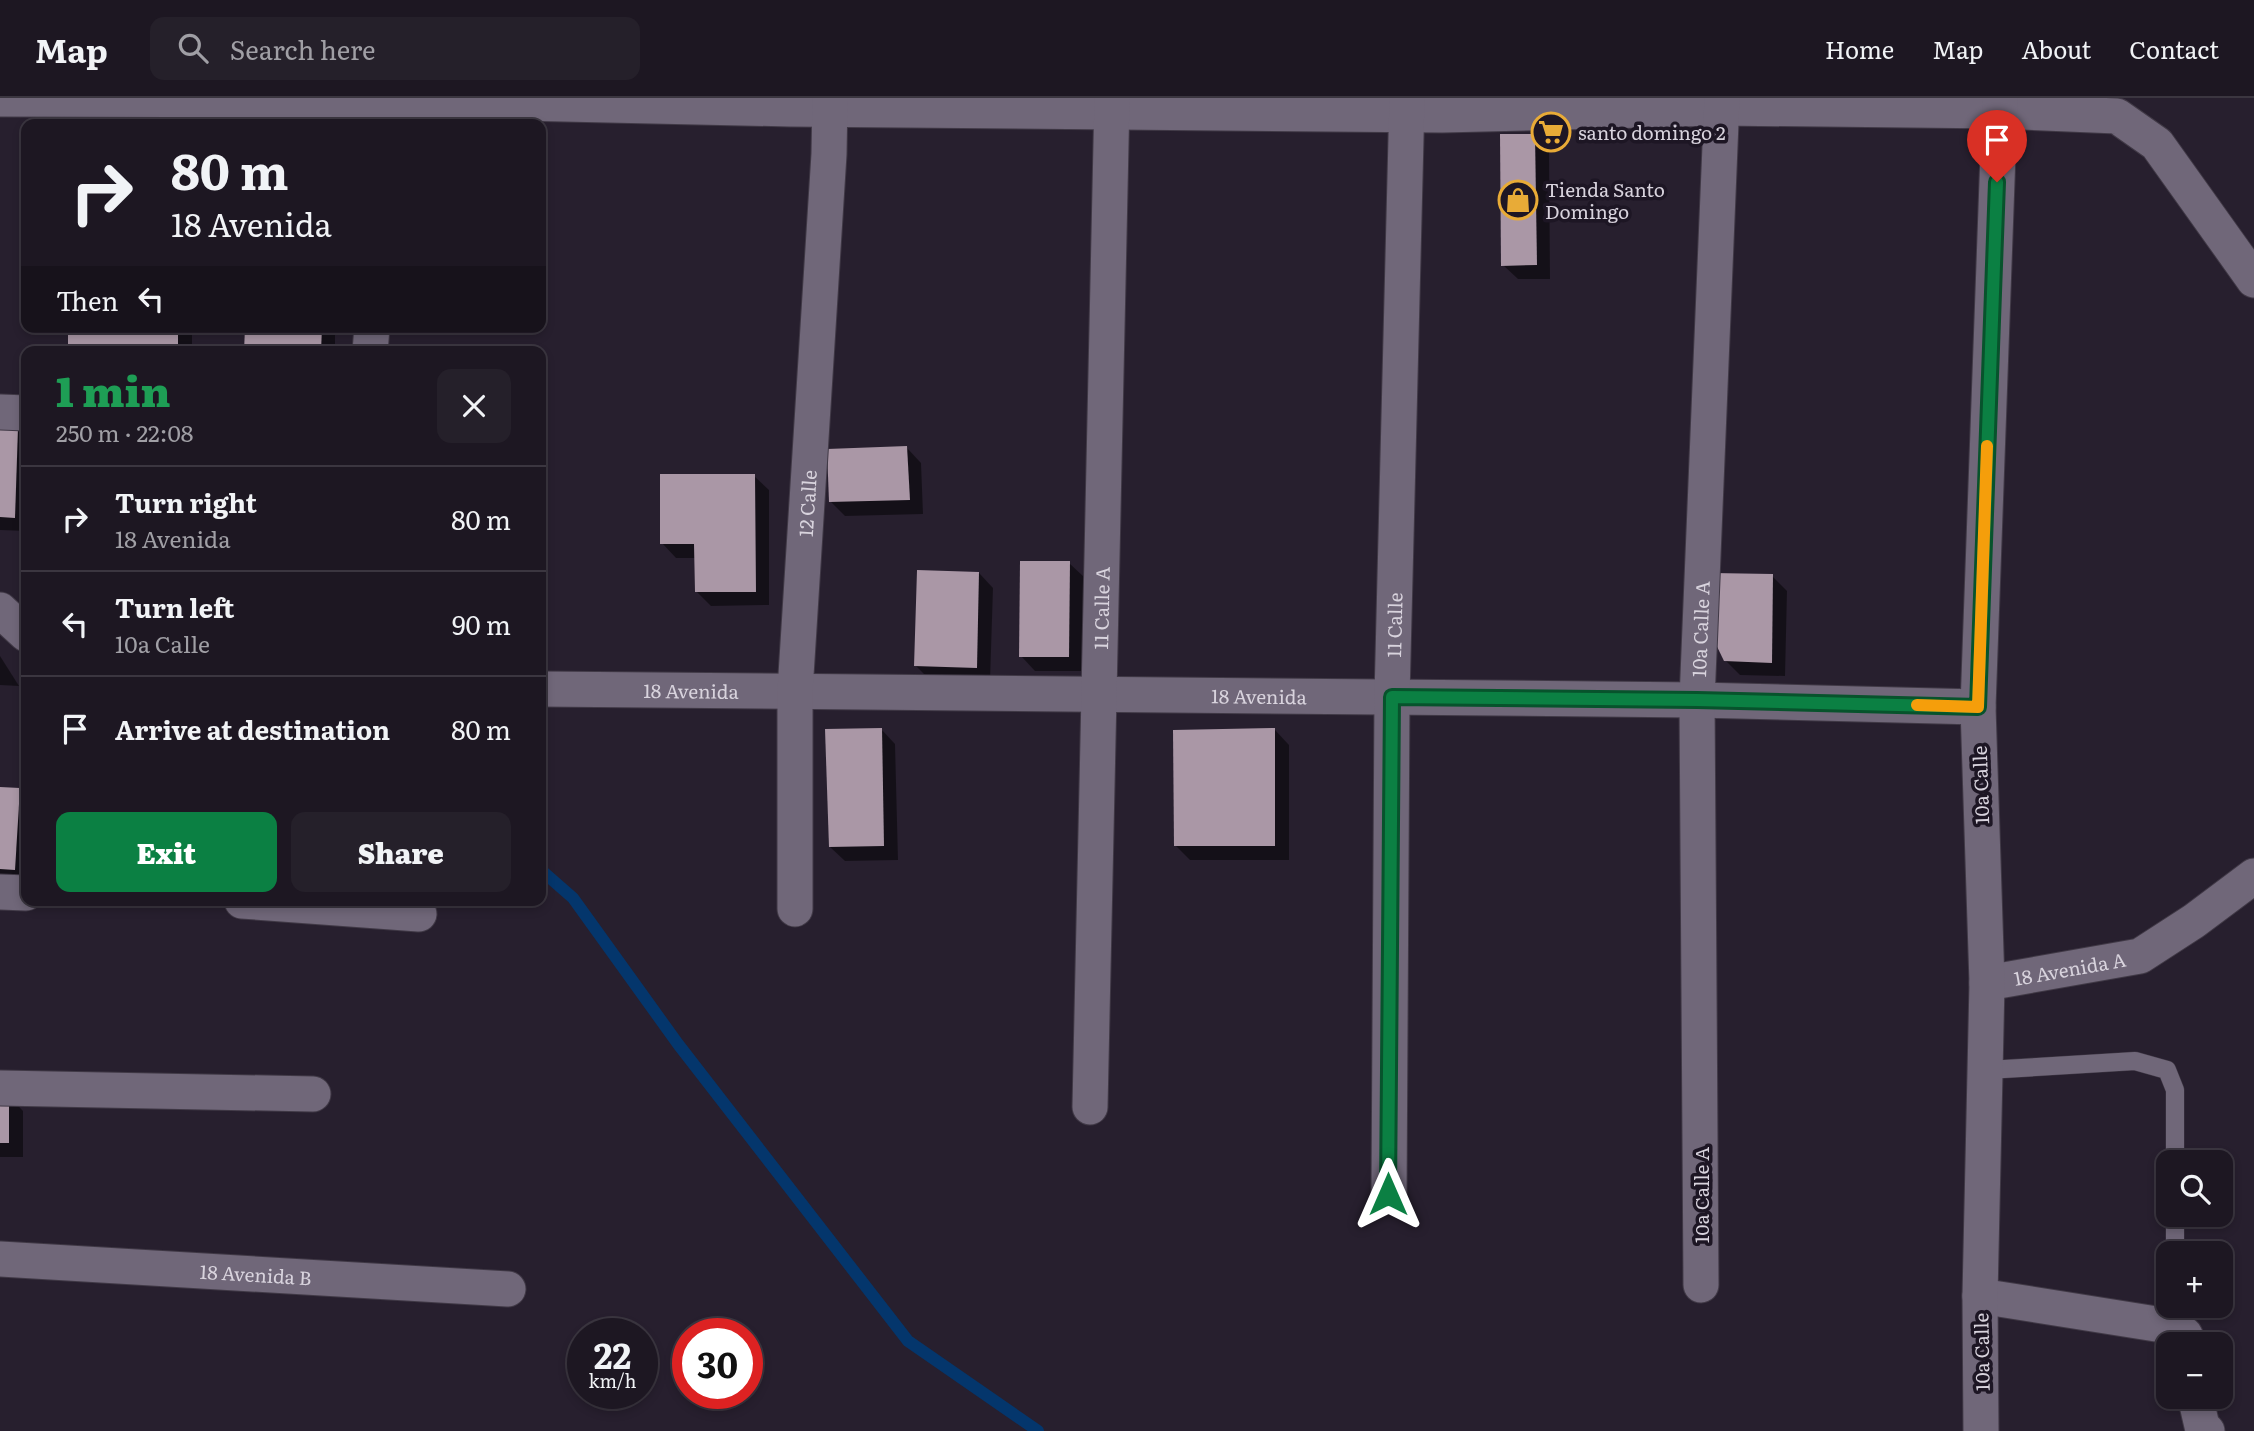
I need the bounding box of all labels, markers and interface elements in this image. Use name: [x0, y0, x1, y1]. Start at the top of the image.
search box: [150, 17, 640, 80]
text: Map: [35, 24, 108, 73]
icon: search: [174, 29, 212, 67]
text: Search here: [230, 29, 376, 68]
text: Home: [1825, 31, 1894, 66]
text: Map: [1932, 31, 1983, 66]
text: About: [2021, 31, 2091, 66]
text: Contact: [2129, 31, 2219, 66]
pin: [1967, 110, 2027, 182]
supermarket icon: santo domingo 2: [1530, 111, 1572, 153]
place label: santo domingo 2: [1578, 118, 1726, 146]
icon: arrive: [1978, 121, 2016, 159]
text: 80 m: [171, 132, 289, 205]
icon: right: [56, 147, 147, 238]
place label: Tienda Santo Domingo: [1545, 175, 1665, 225]
shop icon: Tienda Santo Domingo: [1497, 179, 1539, 221]
text: 18 Avenida: [171, 199, 332, 247]
text: Then: [56, 280, 118, 319]
icon: left: [132, 280, 170, 318]
text: 1 min: [56, 358, 171, 420]
button: close: [437, 369, 511, 443]
text: 250 m · 22:08: [56, 415, 193, 449]
street label: 12 Calle: [791, 469, 823, 538]
text: Turn right: [115, 482, 257, 521]
text: 80 m: [451, 499, 511, 538]
icon: right: [56, 500, 94, 538]
text: 18 Avenida: [115, 521, 231, 555]
street label: 11 Calle A: [1086, 566, 1116, 650]
street label: 10a Calle A: [1684, 580, 1716, 678]
text: Turn left: [115, 587, 234, 626]
street label: 11 Calle: [1379, 592, 1409, 658]
text: 90 m: [452, 604, 511, 643]
icon: left: [56, 605, 94, 643]
text: 10a Calle: [115, 626, 210, 660]
street label: 18 Avenida: [643, 676, 740, 705]
street label: 18 Avenida: [1211, 681, 1308, 710]
text: Arrive at destination: [115, 709, 390, 748]
text: 80 m: [451, 709, 511, 748]
icon: arrive: [56, 710, 94, 748]
street label: 10a Calle: [1965, 745, 1995, 825]
button: Exit: [56, 812, 277, 892]
button: Share: [291, 812, 511, 892]
street label: 18 Avenida A: [2011, 945, 2128, 992]
street label: 10a Calle A: [1687, 1147, 1715, 1243]
map controls: [2156, 1150, 2233, 1409]
button: search: [2156, 1150, 2233, 1227]
position arrow: [1351, 1157, 1425, 1231]
button: +: [2156, 1241, 2233, 1318]
street label: 18 Avenida B: [199, 1257, 312, 1291]
street label: 10a Calle: [1966, 1312, 1996, 1391]
speed limit sign: 30: [672, 1318, 763, 1409]
text: 22: [594, 1328, 631, 1380]
button: −: [2156, 1332, 2233, 1409]
text: km/h: [589, 1367, 636, 1394]

